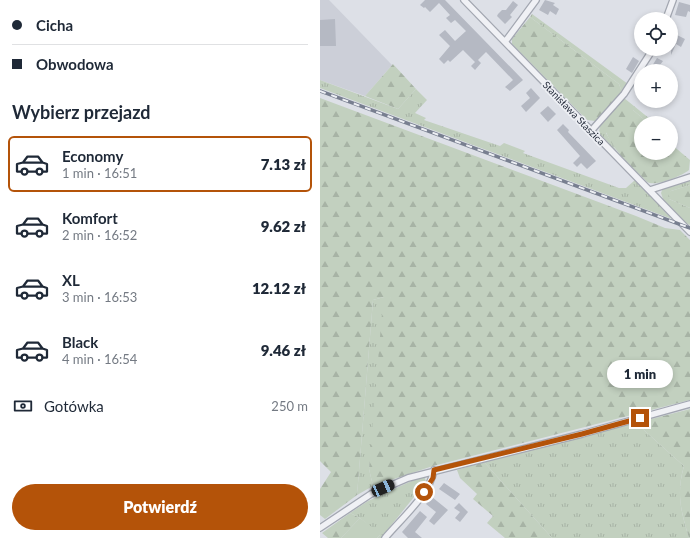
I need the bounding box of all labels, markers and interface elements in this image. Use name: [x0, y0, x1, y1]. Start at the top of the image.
map controls: [634, 12, 678, 160]
button: locate: [634, 12, 678, 56]
text: Cicha: [36, 16, 73, 34]
text: Obwodowa: [36, 55, 114, 73]
button: +: [634, 64, 678, 108]
street label: Stanisława Staszica: [540, 79, 608, 147]
text: Wybierz przejazd: [12, 101, 151, 123]
button: −: [634, 116, 678, 160]
icon: car: [14, 146, 50, 182]
text: Economy: [62, 147, 123, 165]
text: 7.13 zł: [261, 155, 306, 173]
text: 1 min · 16:51: [62, 165, 137, 181]
icon: car: [14, 208, 50, 244]
text: Komfort: [62, 209, 118, 227]
text: 9.62 zł: [261, 217, 306, 235]
text: 2 min · 16:52: [62, 227, 137, 243]
icon: car: [14, 270, 50, 306]
text: XL: [62, 271, 80, 289]
text: 12.12 zł: [252, 279, 306, 297]
text: 3 min · 16:53: [62, 289, 137, 305]
icon: car: [14, 332, 50, 368]
text: Black: [62, 333, 98, 351]
text: 9.46 zł: [261, 341, 306, 359]
text: 4 min · 16:54: [62, 351, 137, 367]
callout: 1 min: [607, 360, 673, 388]
text: 1 min: [624, 366, 656, 382]
icon: cash: [12, 395, 34, 417]
text: Gotówka: [44, 397, 104, 415]
text: 250 m: [271, 398, 308, 414]
route end: [631, 409, 649, 427]
car: [370, 478, 396, 498]
route start: [415, 483, 433, 501]
button: Potwierdź: [12, 484, 308, 530]

